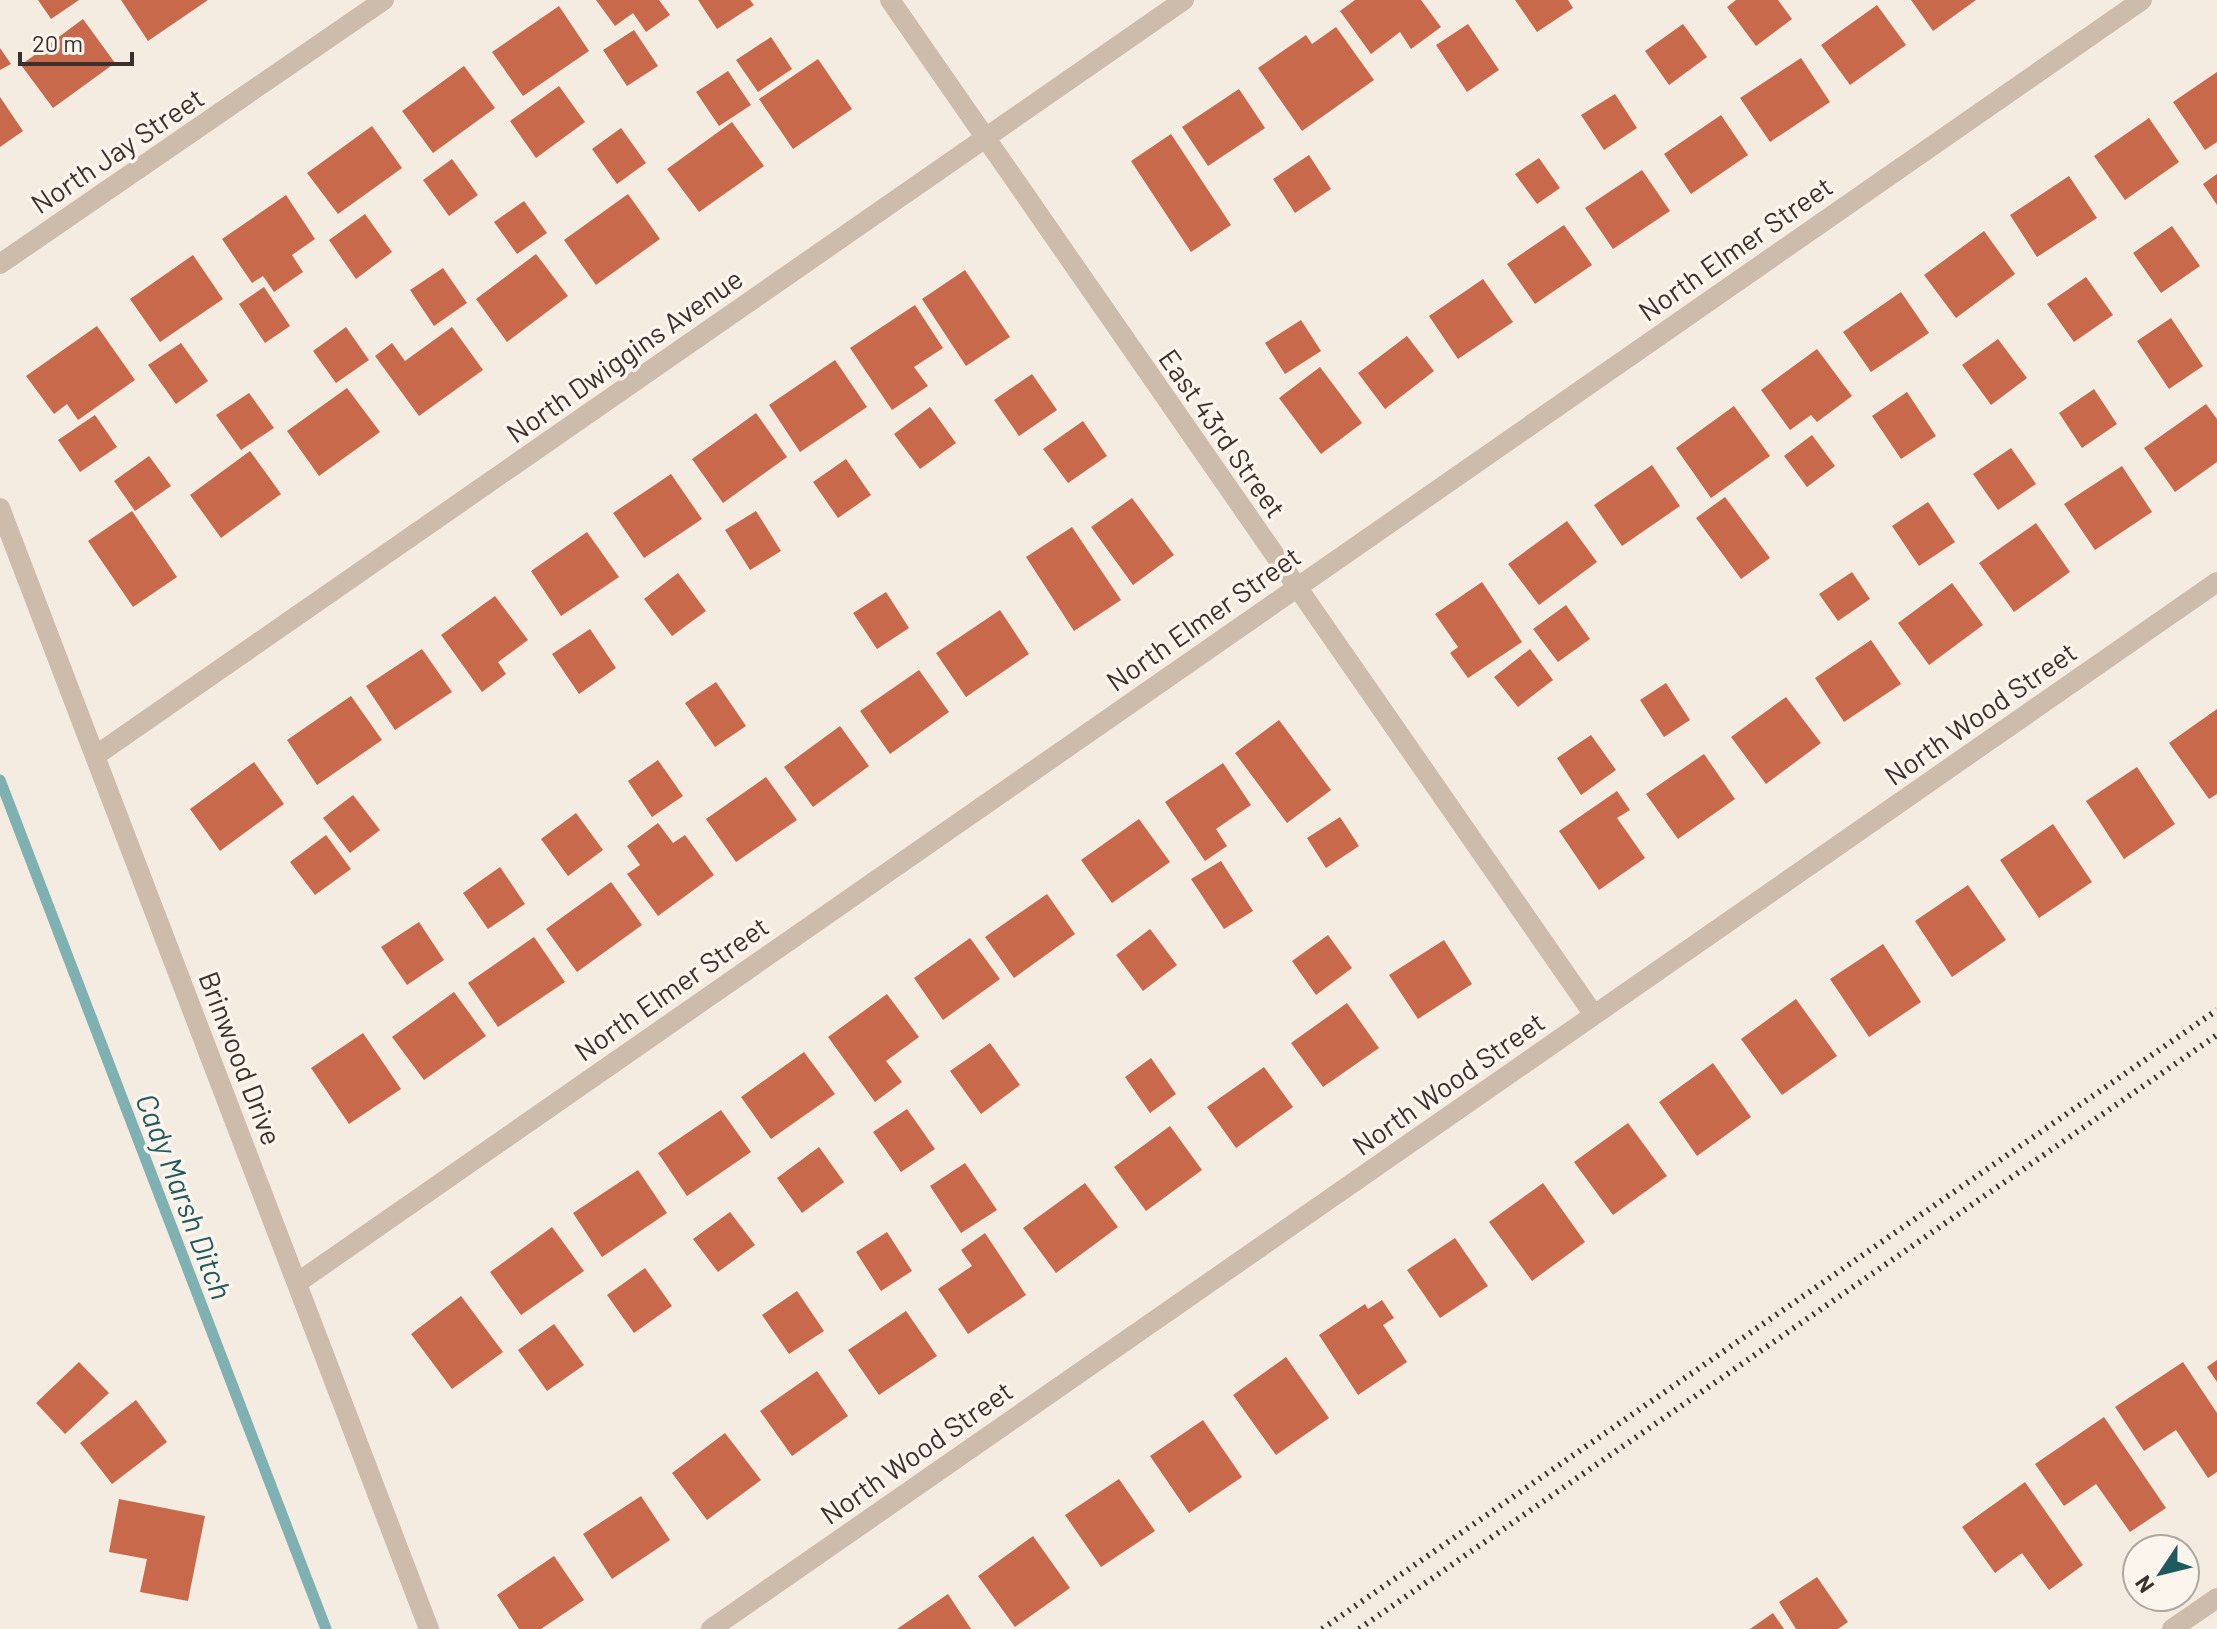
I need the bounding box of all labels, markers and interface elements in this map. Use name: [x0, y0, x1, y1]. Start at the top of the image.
scale bar: [20, 16, 132, 66]
text: 20 m: [32, 28, 83, 57]
street label: North Jay Street: [24, 80, 210, 220]
street label: North Elmer Street: [1631, 168, 1839, 328]
street label: North Dwiggins Avenue: [499, 261, 749, 449]
street label: East 43rd Street: [1152, 342, 1294, 524]
street label: North Elmer Street: [1099, 538, 1307, 698]
street label: North Wood Street: [1877, 634, 2083, 792]
street label: North Elmer Street: [567, 908, 775, 1068]
street label: Brinwood Drive: [192, 966, 290, 1150]
street label: North Wood Street: [1345, 1004, 1551, 1162]
water label: Cady Marsh Ditch: [129, 1088, 241, 1304]
street label: North Wood Street: [813, 1373, 1019, 1531]
north arrow: [2121, 1533, 2201, 1613]
text: N: [2129, 1572, 2159, 1598]

